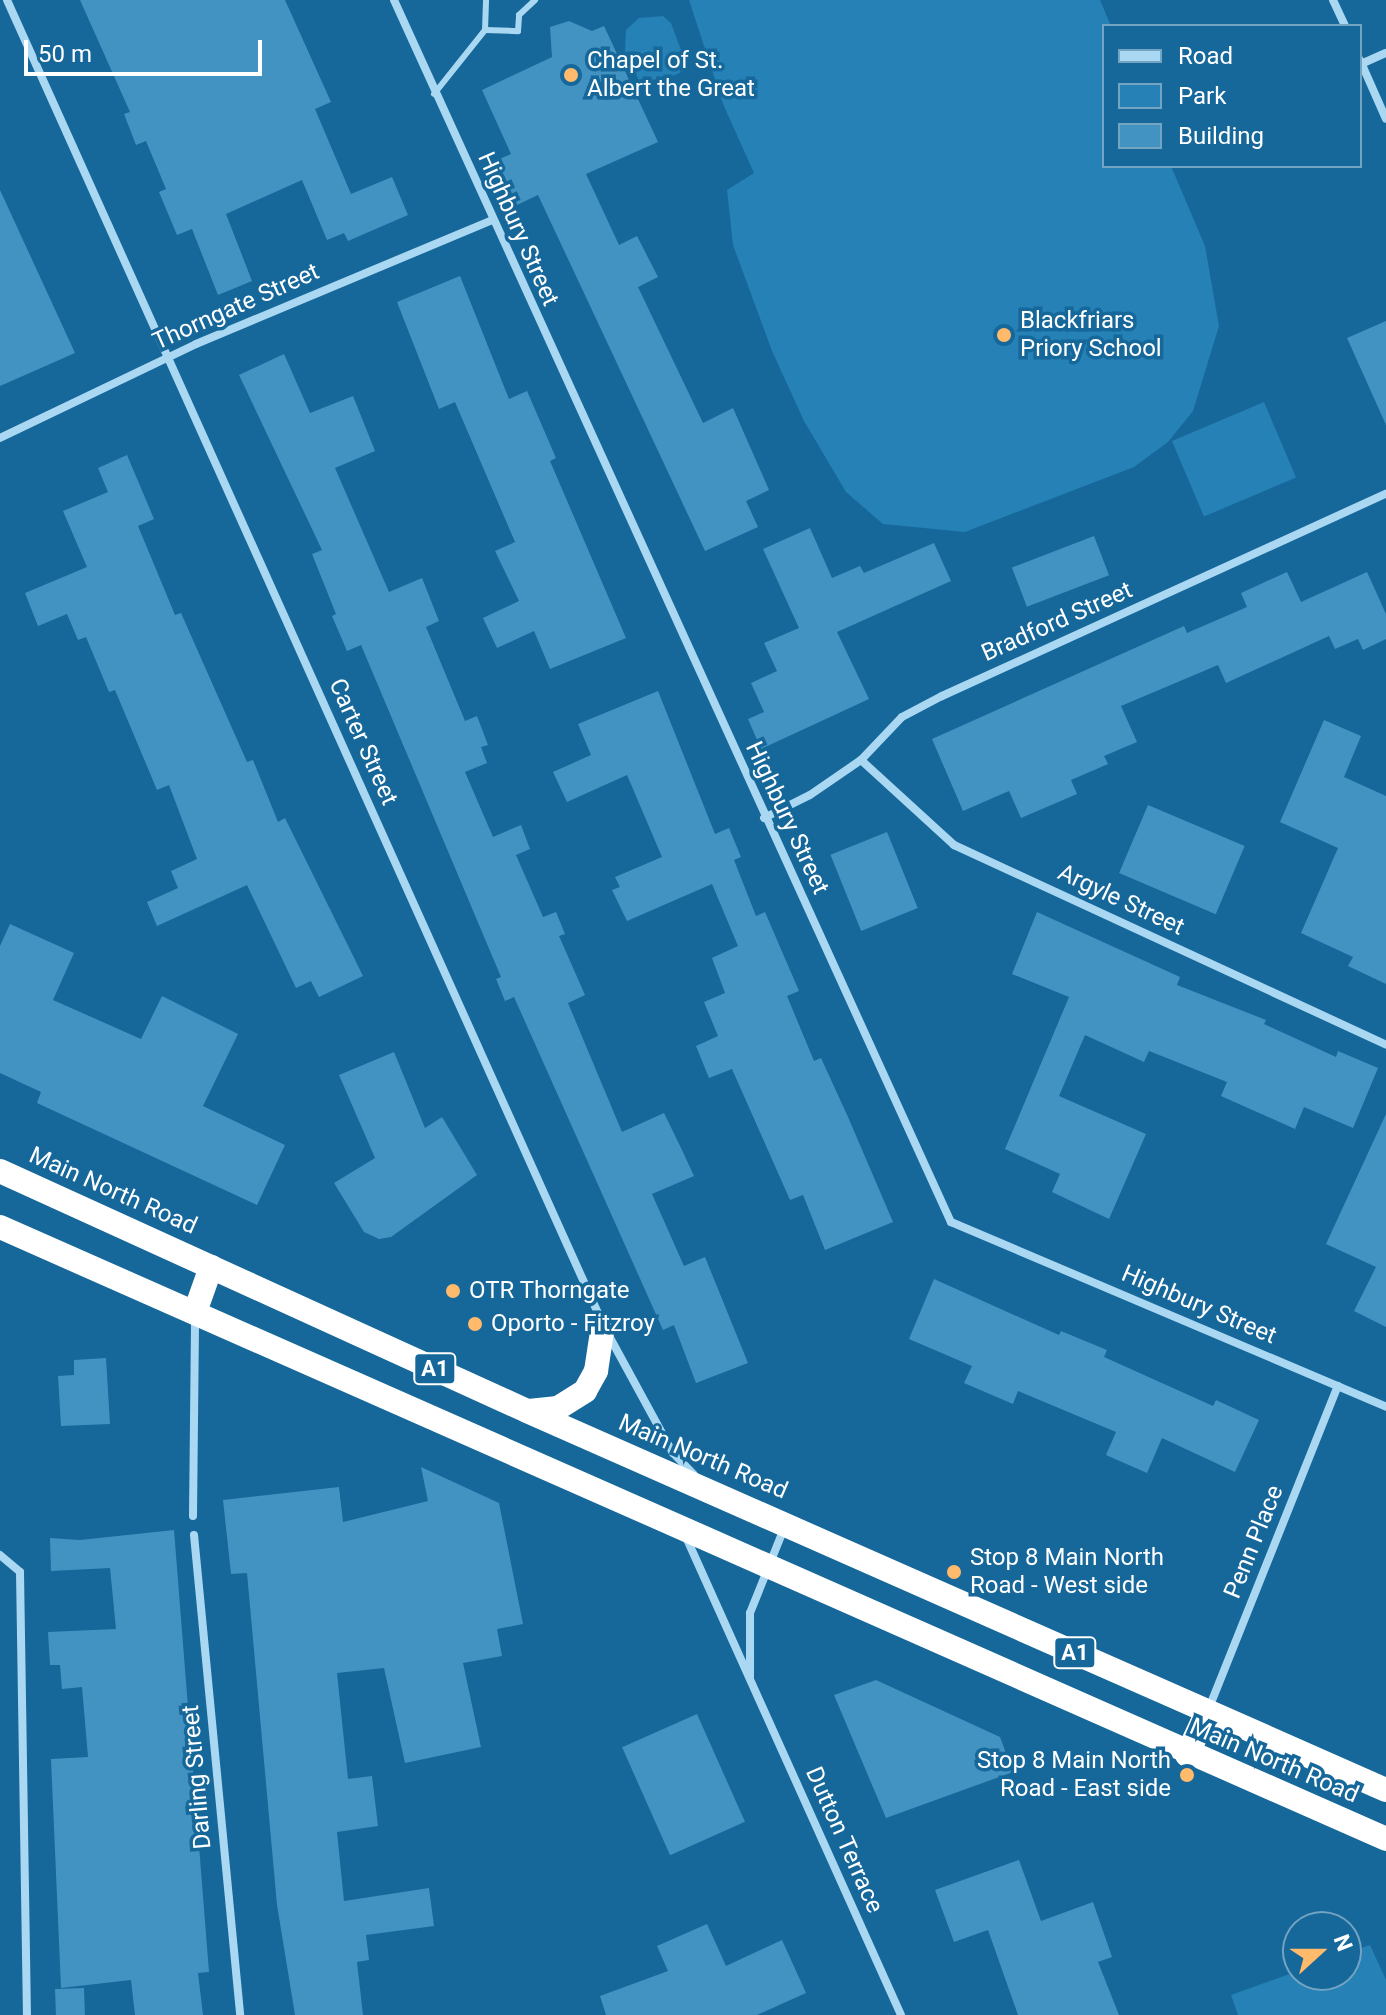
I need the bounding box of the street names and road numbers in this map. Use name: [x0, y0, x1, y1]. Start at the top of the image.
street label: Highbury Street: [471, 148, 565, 310]
street label: Thorngate Street: [148, 257, 324, 357]
street label: Bradford Street: [977, 576, 1137, 668]
street label: Carter Street: [322, 674, 404, 810]
street label: Highbury Street: [739, 737, 835, 899]
street label: Argyle Street: [1053, 858, 1189, 942]
street label: Main North Road: [25, 1141, 201, 1241]
street label: Highbury Street: [1117, 1259, 1281, 1351]
road number: A1: [413, 1351, 457, 1387]
street label: Main North Road: [614, 1408, 792, 1506]
street label: Penn Place: [1218, 1481, 1290, 1603]
road number: A1: [1053, 1635, 1097, 1671]
street label: Darling Street: [176, 1704, 218, 1850]
street label: Main North Road: [1185, 1712, 1363, 1810]
street label: Dutton Terrace: [799, 1762, 889, 1918]

